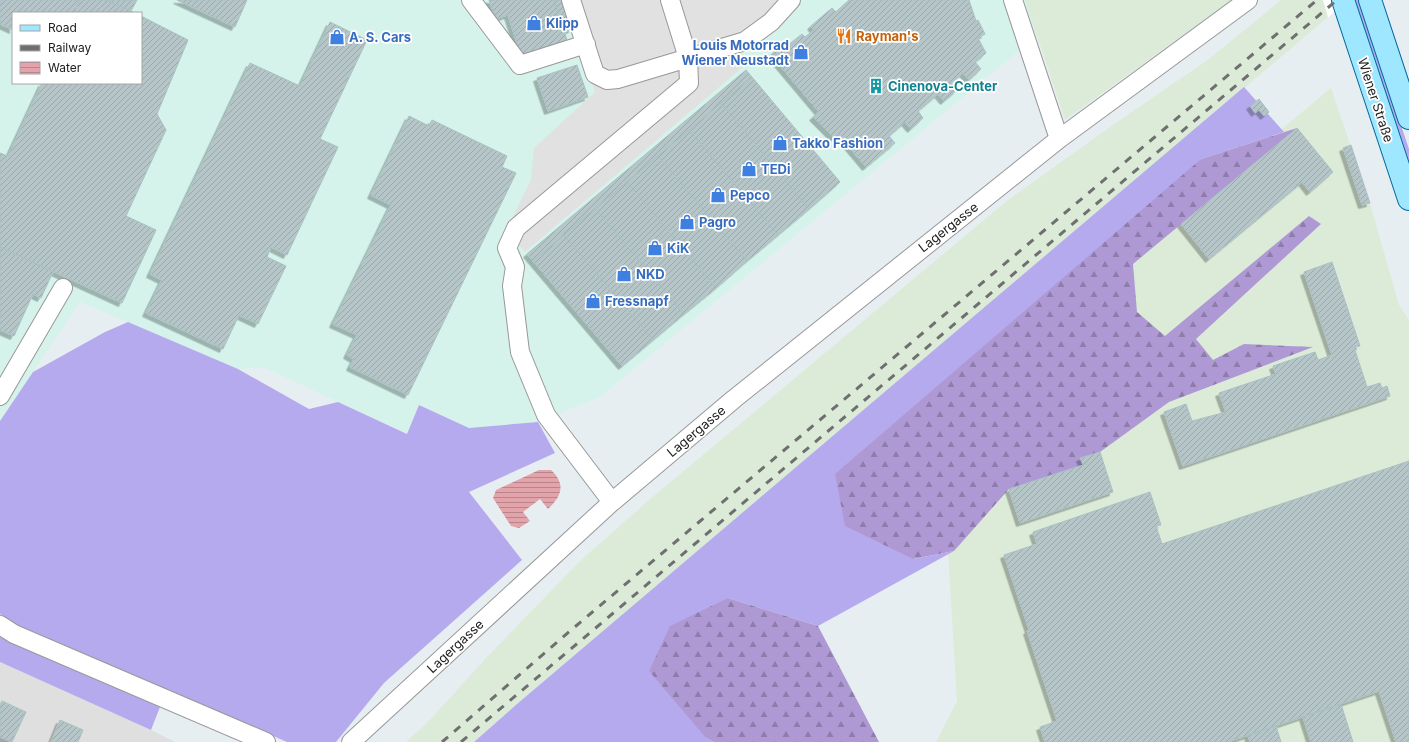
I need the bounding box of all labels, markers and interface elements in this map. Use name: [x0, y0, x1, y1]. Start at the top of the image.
legend: [12, 12, 142, 84]
shop icon: Klipp: [525, 14, 543, 32]
place label: Klipp: [546, 15, 579, 31]
text: Road: [48, 20, 77, 35]
restaurant icon: Rayman's: [835, 27, 853, 45]
shop icon: A. S. Cars: [328, 28, 346, 46]
place label: Rayman's: [856, 28, 918, 44]
place label: A. S. Cars: [349, 29, 411, 45]
place label: Louis Motorrad Wiener Neustadt: [681, 37, 789, 68]
text: Railway: [48, 40, 92, 55]
shop icon: Louis Motorrad Wiener Neustadt: [792, 43, 810, 61]
street label: Wiener Straße: [1355, 56, 1397, 144]
text: Water: [48, 60, 82, 75]
building icon: Cinenova-Center: [867, 77, 885, 95]
place label: Cinenova-Center: [888, 78, 998, 94]
shop icon: Takko Fashion: [771, 134, 789, 152]
place label: Takko Fashion: [792, 135, 883, 151]
shop icon: TEDi: [740, 160, 758, 178]
place label: TEDi: [761, 161, 791, 177]
shop icon: Pepco: [709, 186, 727, 204]
place label: Pepco: [730, 187, 770, 203]
street label: Lagergasse: [915, 199, 981, 255]
shop icon: Pagro: [678, 213, 696, 231]
place label: Pagro: [699, 214, 736, 230]
shop icon: KiK: [646, 239, 664, 257]
place label: KiK: [667, 240, 690, 256]
shop icon: NKD: [615, 265, 633, 283]
place label: NKD: [636, 266, 665, 282]
shop icon: Fressnapf: [584, 292, 602, 310]
place label: Fressnapf: [605, 293, 669, 309]
street label: Lagergasse: [663, 402, 729, 460]
street label: Lagergasse: [423, 616, 487, 676]

